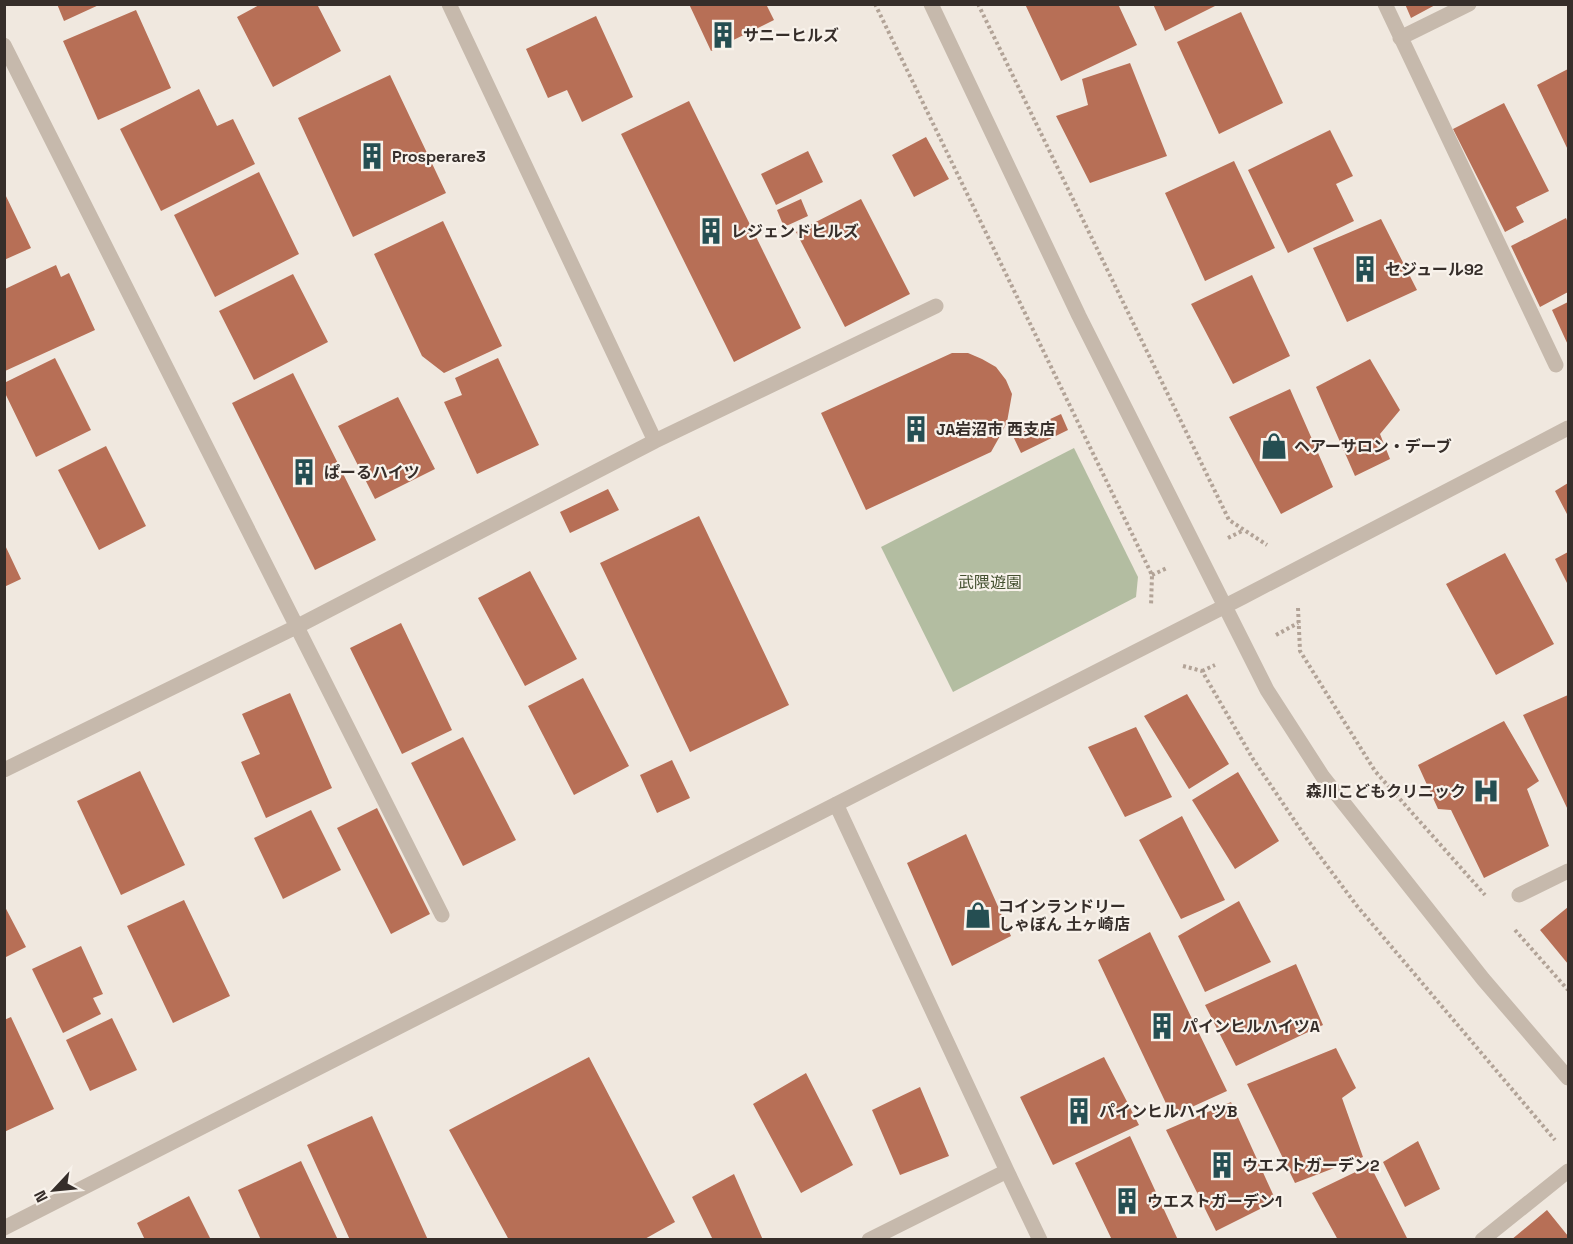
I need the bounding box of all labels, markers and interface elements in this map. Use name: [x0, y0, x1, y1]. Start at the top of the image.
building icon: サニーヒルズ: [708, 20, 738, 50]
place label: サニーヒルズ: [743, 25, 839, 46]
building icon: Prosperare3: [357, 141, 387, 171]
place label: Prosperare3: [392, 146, 486, 167]
building icon: レジェンドヒルズ: [696, 216, 726, 246]
place label: レジェンドヒルズ: [731, 221, 859, 242]
building icon: セジュール92: [1350, 254, 1380, 284]
place label: セジュール92: [1385, 259, 1483, 280]
building icon: JA岩沼市 西支店: [901, 414, 931, 444]
place label: JA岩沼市 西支店: [936, 419, 1055, 440]
shop icon: ヘアーサロン・デーブ: [1259, 431, 1289, 461]
place label: ヘアーサロン・デーブ: [1294, 436, 1452, 457]
building icon: ぱーるハイツ: [289, 457, 319, 487]
place label: ぱーるハイツ: [324, 462, 420, 483]
park label: 武隈遊園: [958, 572, 1022, 593]
hospital icon: 森川こどもクリニック: [1471, 776, 1501, 806]
place label: 森川こどもクリニック: [1306, 781, 1466, 802]
place label: コインランドリー しゃぼん 土ヶ崎店: [998, 896, 1130, 935]
shop icon: コインランドリー しゃぼん 土ヶ崎店: [963, 900, 993, 930]
building icon: パインヒルハイツA: [1147, 1011, 1177, 1041]
place label: パインヒルハイツA: [1182, 1016, 1320, 1037]
building icon: パインヒルハイツB: [1064, 1096, 1094, 1126]
place label: パインヒルハイツB: [1099, 1101, 1237, 1122]
building icon: ウエストガーデン2: [1207, 1150, 1237, 1180]
place label: ウエストガーデン2: [1242, 1155, 1380, 1176]
north arrow: [24, 1160, 84, 1220]
building icon: ウエストガーデン1: [1112, 1186, 1142, 1216]
text: N: [29, 1187, 53, 1206]
place label: ウエストガーデン1: [1147, 1191, 1282, 1212]

